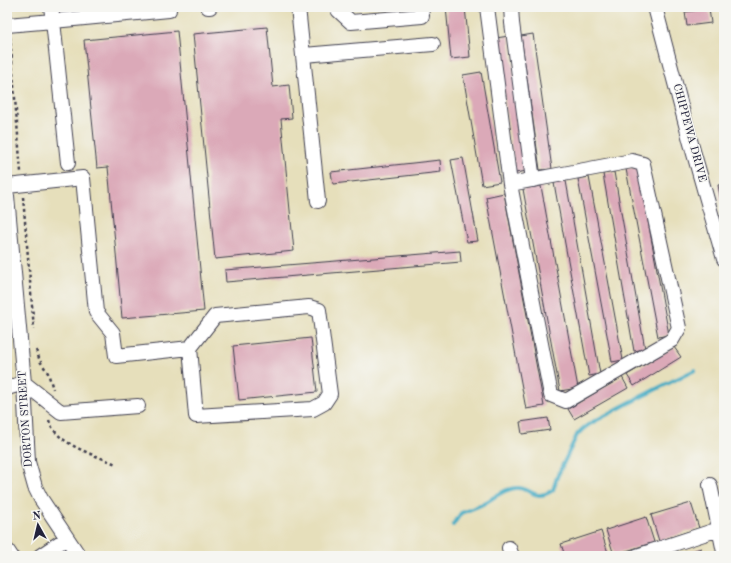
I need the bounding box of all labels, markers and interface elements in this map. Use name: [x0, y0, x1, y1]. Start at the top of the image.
street label: CHIPPEWA DRIVE: [671, 83, 707, 183]
street label: DORTON STREET: [17, 370, 35, 468]
north arrow: [18, 505, 58, 545]
text: N: [32, 510, 42, 523]

